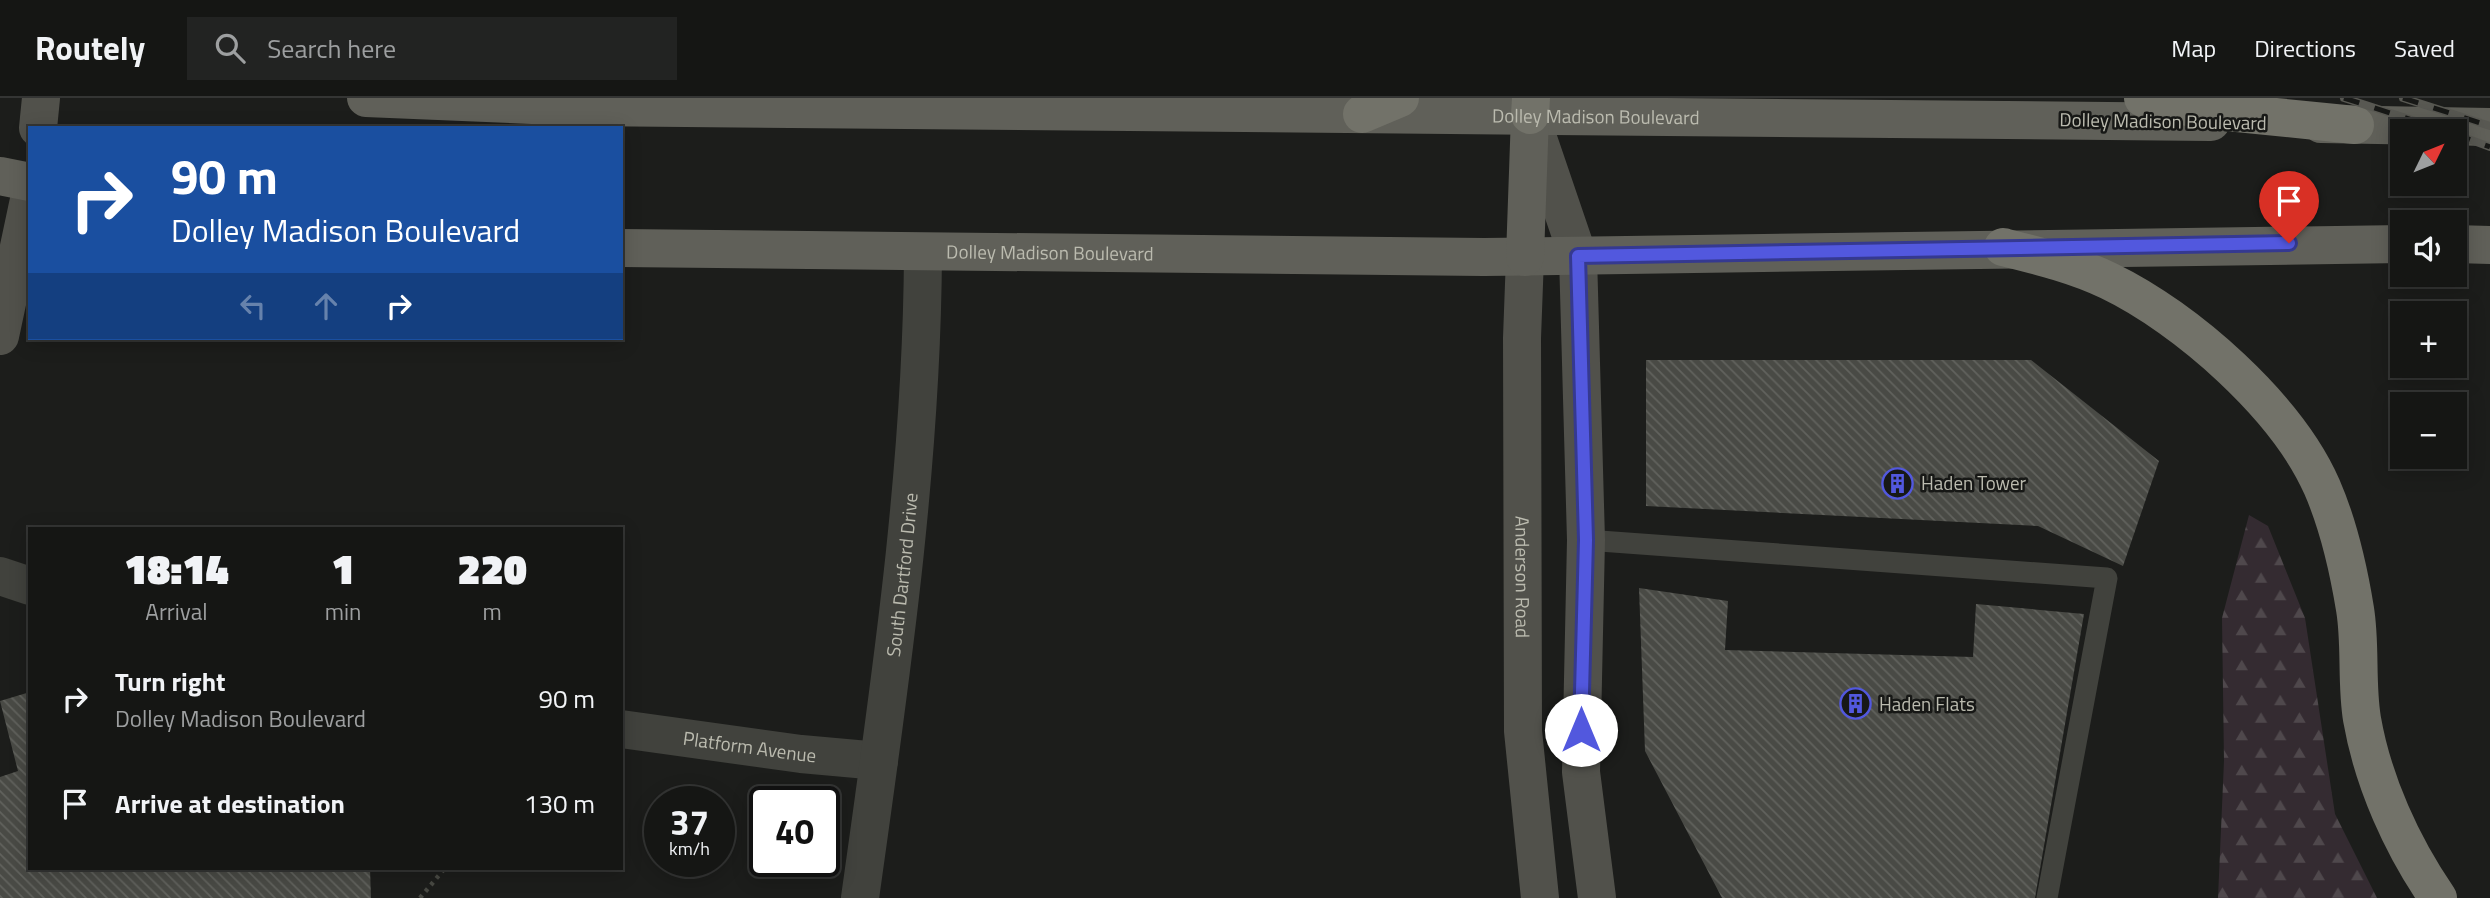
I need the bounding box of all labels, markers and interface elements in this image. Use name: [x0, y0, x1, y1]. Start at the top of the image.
search box: [187, 17, 677, 80]
text: Routely: [35, 23, 145, 73]
icon: search: [211, 29, 249, 67]
text: Search here: [267, 29, 396, 68]
text: Map: [2171, 30, 2216, 66]
text: Directions: [2254, 30, 2356, 66]
text: Saved: [2394, 30, 2455, 66]
street label: Dolley Madison Boulevard: [1492, 100, 1700, 131]
street label: Dolley Madison Boulevard: [2059, 104, 2267, 137]
north arrow: [2390, 119, 2468, 196]
map controls: [2390, 119, 2467, 469]
text: 90 m: [171, 138, 278, 213]
icon: right: [56, 154, 147, 245]
pin: [2259, 171, 2319, 243]
icon: arrive: [2270, 182, 2308, 220]
text: Dolley Madison Boulevard: [171, 206, 520, 254]
button: sound: [2390, 210, 2467, 287]
street label: Dolley Madison Boulevard: [946, 236, 1154, 268]
icon: left: [234, 287, 272, 325]
icon: ahead: [307, 287, 345, 325]
icon: right: [380, 287, 418, 325]
button: +: [2390, 301, 2467, 378]
button: −: [2390, 392, 2467, 469]
building icon: Haden Tower: [1881, 466, 1915, 500]
place label: Haden Tower: [1921, 468, 2027, 497]
street label: South Dartford Drive: [878, 491, 925, 658]
street label: Anderson Road: [1508, 516, 1538, 638]
text: 18:14: [124, 536, 229, 600]
text: 1: [332, 536, 355, 600]
text: 220: [458, 536, 527, 600]
text: Arrival: [145, 594, 208, 629]
text: min: [325, 594, 361, 629]
text: m: [483, 594, 502, 629]
text: Turn right: [115, 662, 226, 701]
text: 90 m: [538, 679, 595, 718]
icon: right: [56, 680, 94, 718]
building icon: Haden Flats: [1839, 687, 1873, 721]
place label: Haden Flats: [1879, 689, 1975, 718]
position arrow: [1544, 693, 1618, 767]
text: Dolley Madison Boulevard: [115, 701, 366, 736]
street label: Platform Avenue: [681, 723, 818, 769]
text: Arrive at destination: [115, 784, 345, 823]
text: 130 m: [524, 784, 595, 823]
icon: arrive: [56, 785, 94, 823]
speed limit sign: 40: [749, 786, 840, 877]
text: 37: [670, 795, 709, 849]
text: km/h: [669, 835, 710, 862]

